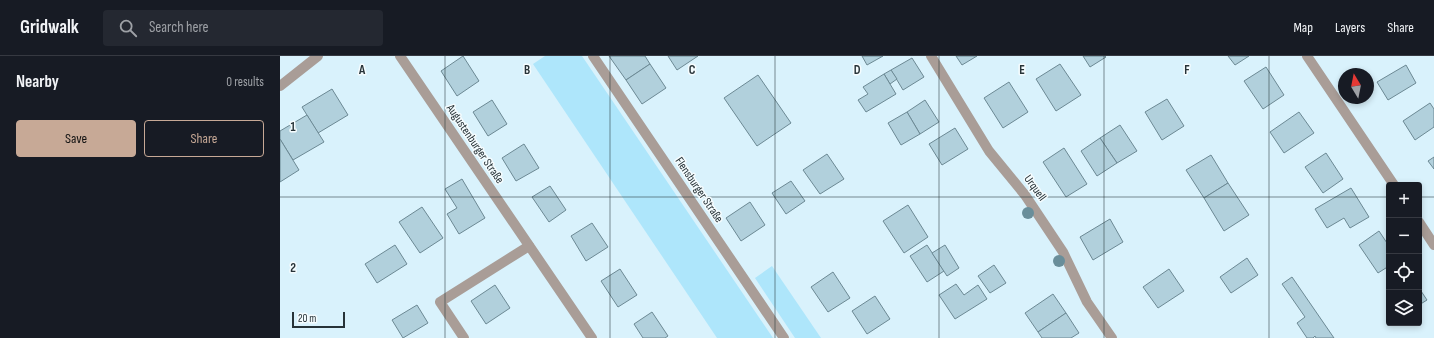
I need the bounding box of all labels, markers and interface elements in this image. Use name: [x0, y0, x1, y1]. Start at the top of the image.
search box: [103, 10, 383, 46]
text: Gridwalk: [20, 16, 79, 39]
icon: search: [117, 17, 139, 39]
text: Search here: [149, 18, 209, 37]
text: Map: [1293, 19, 1313, 36]
text: Layers: [1335, 19, 1365, 36]
text: Share: [1387, 19, 1414, 36]
text: A: [358, 62, 366, 78]
text: B: [524, 62, 530, 78]
text: C: [689, 62, 696, 78]
text: D: [854, 62, 861, 78]
text: E: [1019, 62, 1025, 78]
text: F: [1184, 62, 1190, 78]
north arrow: [1338, 68, 1374, 104]
text: Nearby: [16, 72, 59, 92]
text: 0 results: [226, 74, 264, 90]
street label: Augustenburger Straße: [442, 101, 507, 187]
text: 1: [290, 119, 296, 135]
button: Save: [16, 120, 136, 157]
button: Share: [144, 120, 264, 157]
street label: Flensburger Straße: [672, 154, 726, 226]
street label: Urquell: [1021, 172, 1049, 204]
map controls: [1386, 182, 1422, 326]
button: +: [1386, 182, 1422, 218]
button: −: [1386, 218, 1422, 254]
button: locate: [1386, 254, 1422, 290]
text: 2: [290, 260, 296, 276]
button: layers: [1386, 290, 1422, 326]
scale bar: [292, 310, 345, 329]
text: 20 m: [298, 312, 316, 325]

